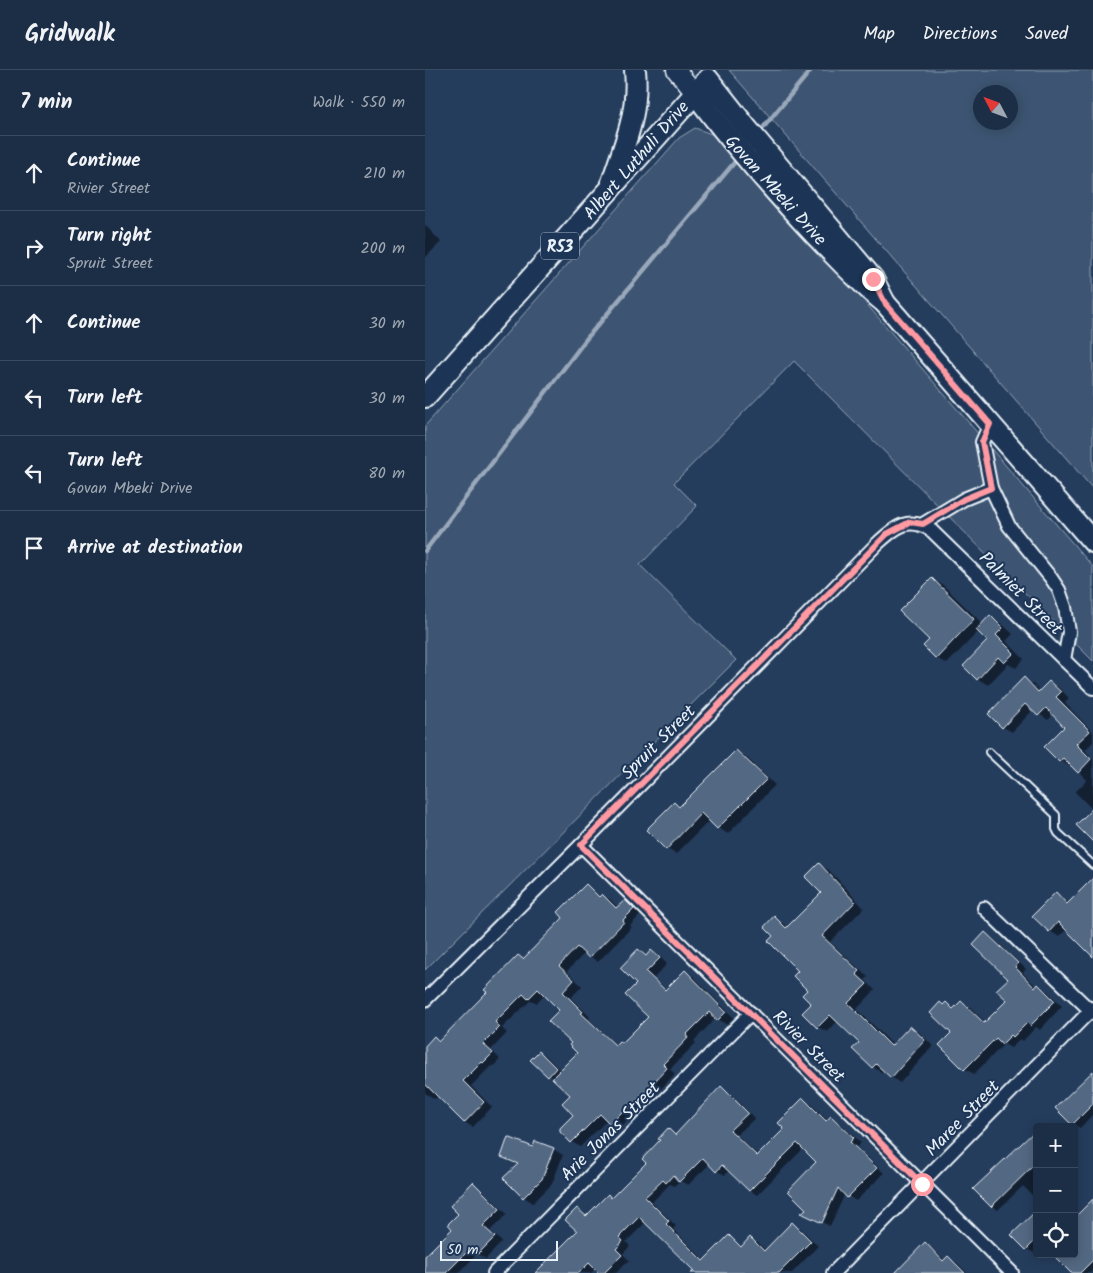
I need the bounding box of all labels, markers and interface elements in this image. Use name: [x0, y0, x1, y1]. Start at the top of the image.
text: Gridwalk: [25, 15, 115, 54]
text: Map: [863, 20, 895, 49]
text: Directions: [923, 20, 997, 49]
text: Saved: [1025, 20, 1068, 49]
north arrow: [973, 85, 1018, 130]
text: 7 min: [20, 86, 72, 119]
text: Walk · 550 m: [313, 90, 405, 115]
street label: Albert Luthuli Drive: [577, 95, 697, 227]
street label: Govan Mbeki Drive: [717, 129, 833, 253]
text: Continue: [67, 146, 140, 176]
icon: ahead: [20, 159, 48, 187]
text: 210 m: [364, 161, 405, 186]
text: Rivier Street: [67, 176, 150, 201]
text: Turn right: [67, 221, 152, 251]
road number: R53: [541, 232, 579, 260]
icon: right: [20, 234, 48, 262]
text: 200 m: [361, 236, 405, 261]
text: Spruit Street: [67, 251, 153, 276]
route end: [862, 268, 885, 291]
text: Continue: [67, 308, 140, 338]
icon: ahead: [20, 309, 48, 337]
text: 30 m: [369, 311, 405, 336]
text: Turn left: [67, 383, 142, 413]
icon: left: [20, 384, 48, 412]
text: 30 m: [369, 386, 405, 411]
text: Turn left: [67, 446, 142, 476]
icon: left: [20, 459, 48, 487]
text: 80 m: [368, 461, 405, 486]
text: Govan Mbeki Drive: [67, 476, 193, 501]
text: Arrive at destination: [67, 533, 243, 563]
icon: arrive: [20, 534, 48, 562]
street label: Palmiet Street: [971, 545, 1070, 644]
street label: Spruit Street: [615, 698, 704, 788]
street label: Rivier Street: [765, 1004, 852, 1091]
street label: Maree Street: [919, 1073, 1008, 1164]
street label: Arie Jonas Street: [554, 1075, 669, 1189]
map controls: [1033, 1123, 1078, 1258]
button: +: [1033, 1123, 1078, 1168]
button: −: [1033, 1168, 1078, 1213]
route start: [911, 1173, 934, 1196]
button: locate: [1033, 1213, 1078, 1258]
scale bar: [440, 1238, 557, 1261]
text: 50 m: [447, 1239, 478, 1261]

